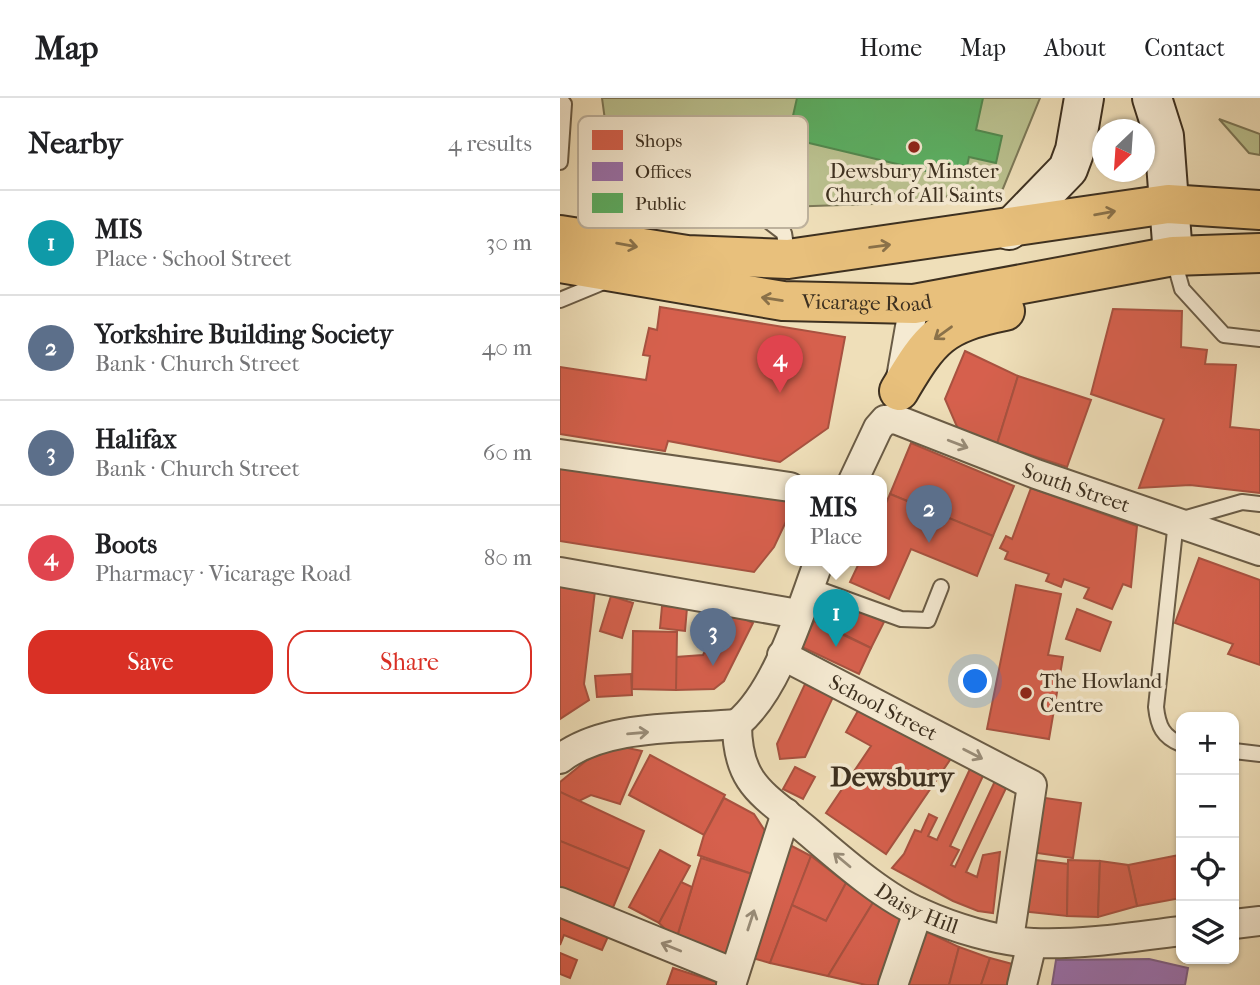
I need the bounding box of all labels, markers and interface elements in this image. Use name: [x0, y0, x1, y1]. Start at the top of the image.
text: Map: [35, 29, 98, 68]
text: Home: [860, 34, 922, 62]
text: Map: [960, 34, 1006, 62]
text: About: [1044, 34, 1106, 62]
text: Contact: [1144, 34, 1225, 62]
legend: [578, 116, 808, 228]
north arrow: [1092, 119, 1155, 182]
text: Nearby: [28, 126, 123, 161]
text: 4 results: [448, 130, 532, 157]
text: Shops: [635, 130, 682, 152]
marker: Dewsbury Minster Church of All Saints: [906, 139, 922, 155]
place label: Dewsbury Minster Church of All Saints: [825, 159, 1003, 207]
text: Offices: [635, 161, 691, 183]
text: Public: [635, 193, 686, 215]
one-way arrow: [1093, 206, 1116, 219]
text: MIS: [95, 214, 142, 245]
text: 1: [47, 229, 55, 256]
text: 30 m: [486, 229, 532, 256]
one-way arrow: [616, 238, 638, 252]
one-way arrow: [868, 239, 890, 252]
text: Place · School Street: [95, 245, 292, 272]
street label: Vicarage Road: [800, 289, 934, 316]
one-way arrow: [761, 292, 784, 305]
text: Yorkshire Building Society: [95, 319, 393, 350]
one-way arrow: [935, 325, 953, 340]
text: 2: [45, 334, 57, 361]
text: 40 m: [482, 334, 532, 361]
pin: 4: [757, 335, 803, 393]
text: Bank · Church Street: [95, 350, 300, 377]
text: Halifax: [95, 424, 177, 455]
one-way arrow: [947, 438, 969, 451]
text: 3: [46, 439, 56, 466]
text: 60 m: [483, 439, 532, 466]
text: Bank · Church Street: [95, 455, 300, 482]
street label: South Street: [1019, 458, 1134, 518]
popup: [785, 475, 887, 566]
pin: 2: [906, 485, 952, 543]
text: MIS: [810, 492, 857, 523]
text: Place: [810, 523, 862, 550]
text: Boots: [95, 529, 157, 560]
text: 4: [44, 544, 58, 571]
text: 80 m: [484, 544, 532, 571]
text: Pharmacy · Vicarage Road: [95, 560, 351, 587]
pin: 1: [813, 589, 859, 647]
pin: 3: [690, 608, 736, 666]
button: Save: [28, 630, 273, 694]
button: Share: [287, 630, 532, 694]
your location: [958, 664, 992, 698]
place label: The Howland Centre: [1040, 669, 1163, 717]
street label: School Street: [825, 670, 942, 746]
marker: The Howland Centre: [1018, 685, 1034, 701]
map controls: [1176, 712, 1239, 964]
button: +: [1176, 712, 1239, 775]
one-way arrow: [626, 726, 648, 739]
one-way arrow: [962, 748, 983, 762]
district label: Dewsbury: [830, 760, 956, 793]
button: −: [1176, 775, 1239, 838]
button: locate: [1176, 838, 1239, 901]
one-way arrow: [833, 852, 851, 868]
street label: Daisy Hill: [871, 878, 962, 939]
button: layers: [1176, 901, 1239, 964]
one-way arrow: [746, 909, 759, 931]
one-way arrow: [661, 940, 683, 953]

